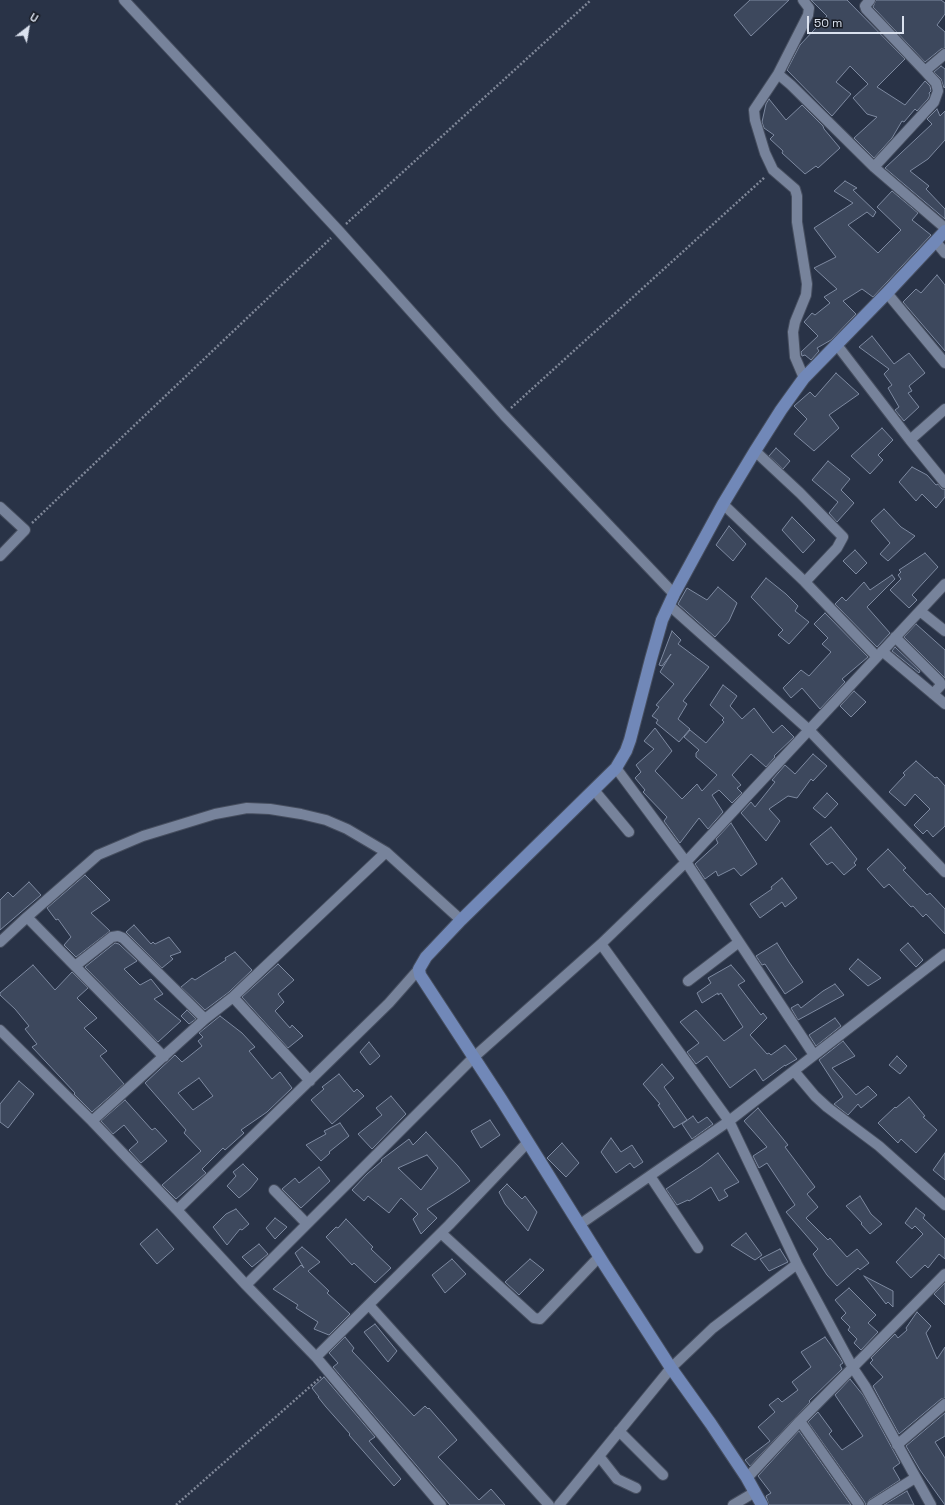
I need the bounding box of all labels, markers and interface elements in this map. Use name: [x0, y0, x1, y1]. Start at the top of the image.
north arrow: [8, 8, 48, 48]
scale bar: [809, 8, 906, 34]
text: U: [27, 10, 41, 26]
text: 50 m: [814, 15, 842, 31]

